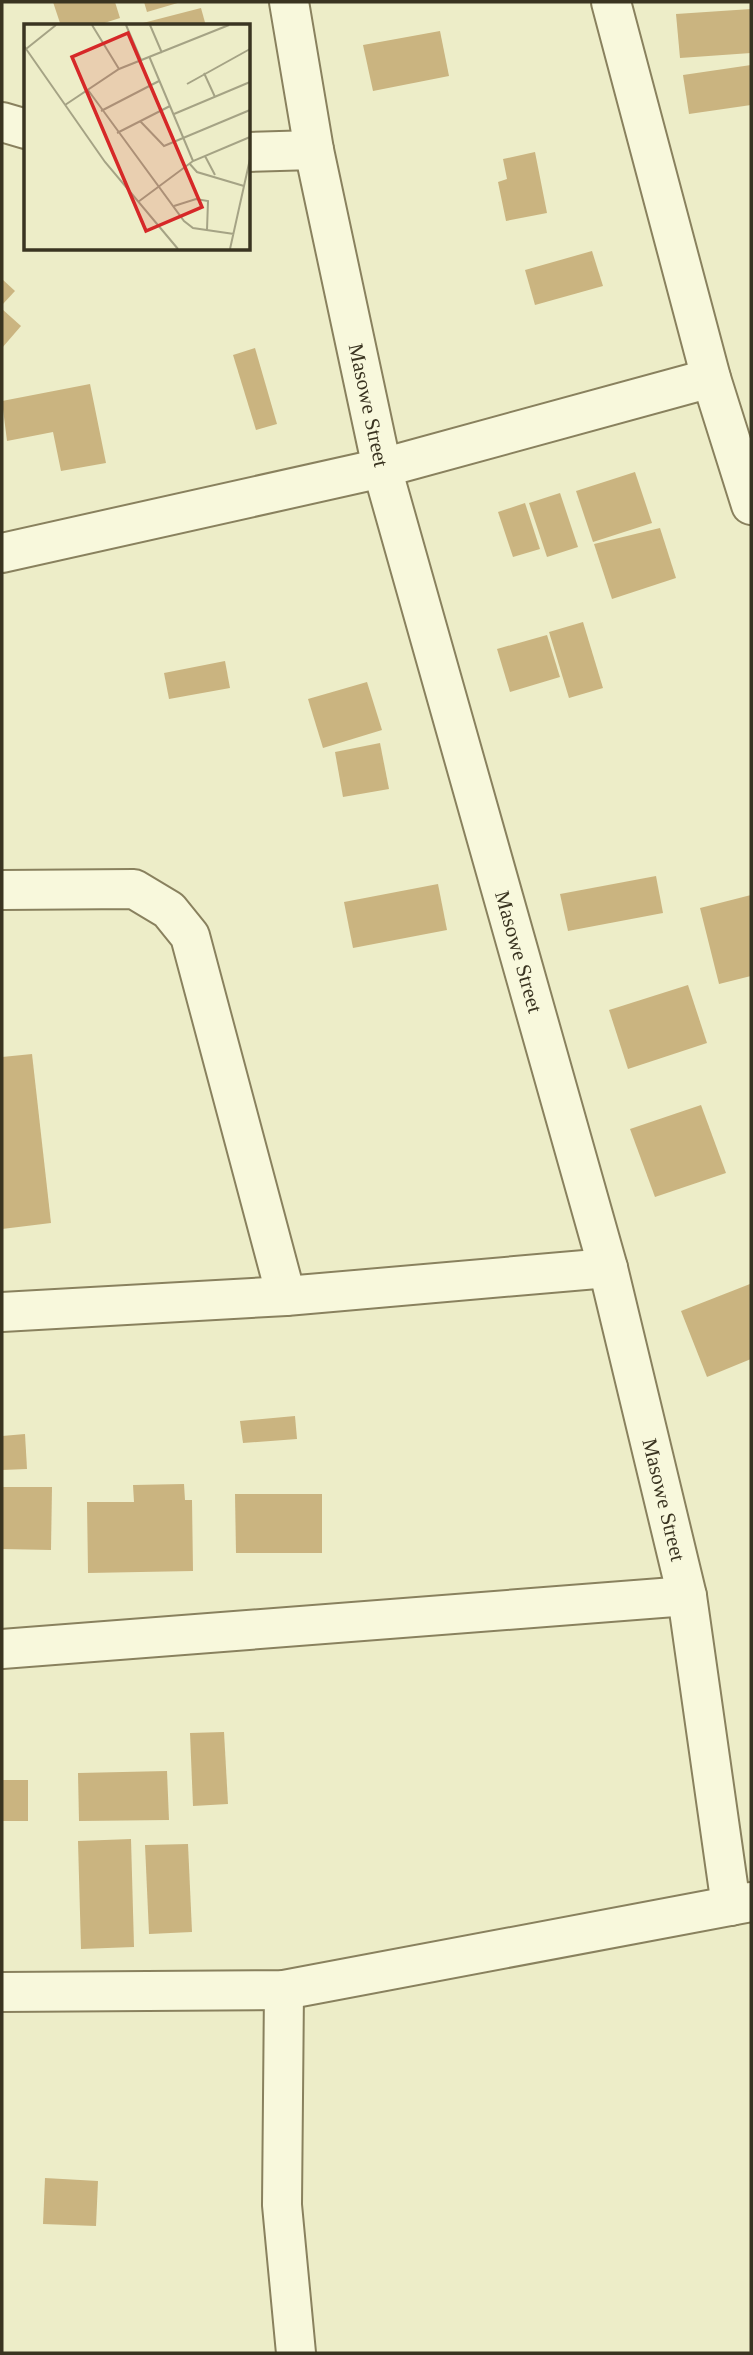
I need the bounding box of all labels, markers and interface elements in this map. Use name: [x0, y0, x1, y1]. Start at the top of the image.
inset map: [24, 24, 250, 250]
street label: Masowe Street: [344, 341, 393, 469]
street label: Masowe Street: [490, 888, 547, 1016]
street label: Masowe Street: [637, 1436, 690, 1564]

